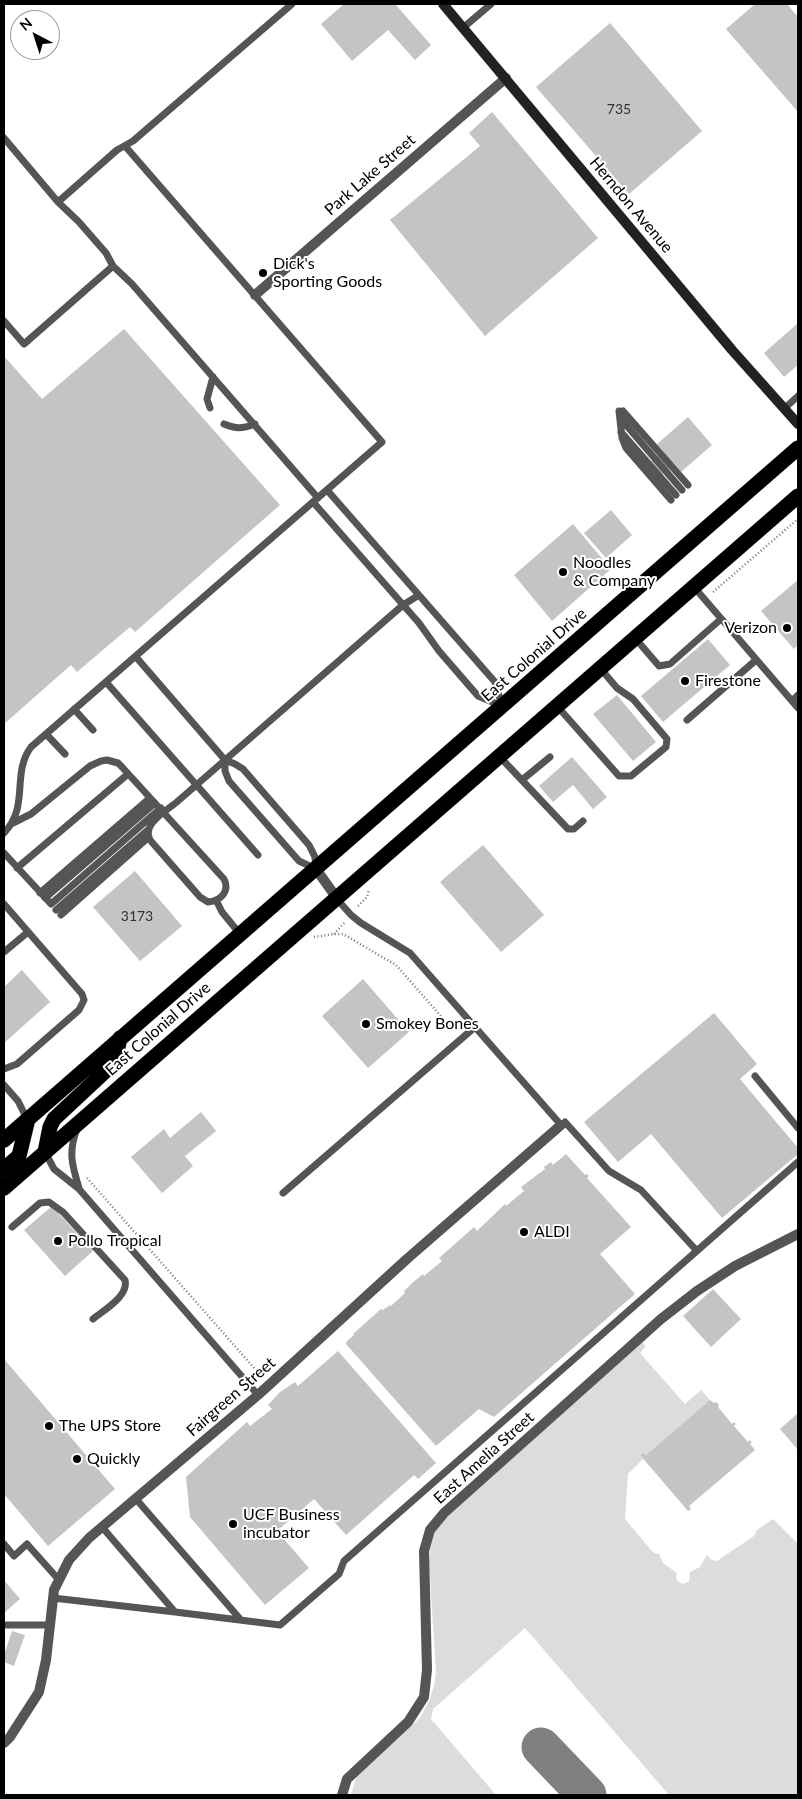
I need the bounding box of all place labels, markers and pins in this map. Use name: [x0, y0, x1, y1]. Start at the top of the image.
place label: Dick's Sporting Goods: [273, 254, 382, 292]
marker: Dick's Sporting Goods: [257, 267, 269, 279]
place label: Noodles & Company: [573, 553, 655, 591]
marker: Noodles & Company: [557, 566, 569, 578]
place label: Verizon: [724, 618, 777, 638]
marker: Verizon: [781, 622, 793, 634]
place label: Firestone: [695, 671, 761, 691]
marker: Firestone: [679, 675, 691, 687]
place label: Smokey Bones: [376, 1014, 479, 1034]
marker: Smokey Bones: [360, 1018, 372, 1030]
place label: ALDI: [534, 1222, 570, 1242]
marker: ALDI: [518, 1226, 530, 1238]
place label: Pollo Tropical: [68, 1231, 161, 1251]
marker: Pollo Tropical: [52, 1235, 64, 1247]
place label: The UPS Store: [59, 1416, 161, 1436]
marker: The UPS Store: [43, 1420, 55, 1432]
place label: Quickly: [87, 1449, 140, 1469]
marker: Quickly: [71, 1453, 83, 1465]
place label: UCF Business incubator: [243, 1505, 340, 1543]
marker: UCF Business incubator: [227, 1518, 239, 1530]

